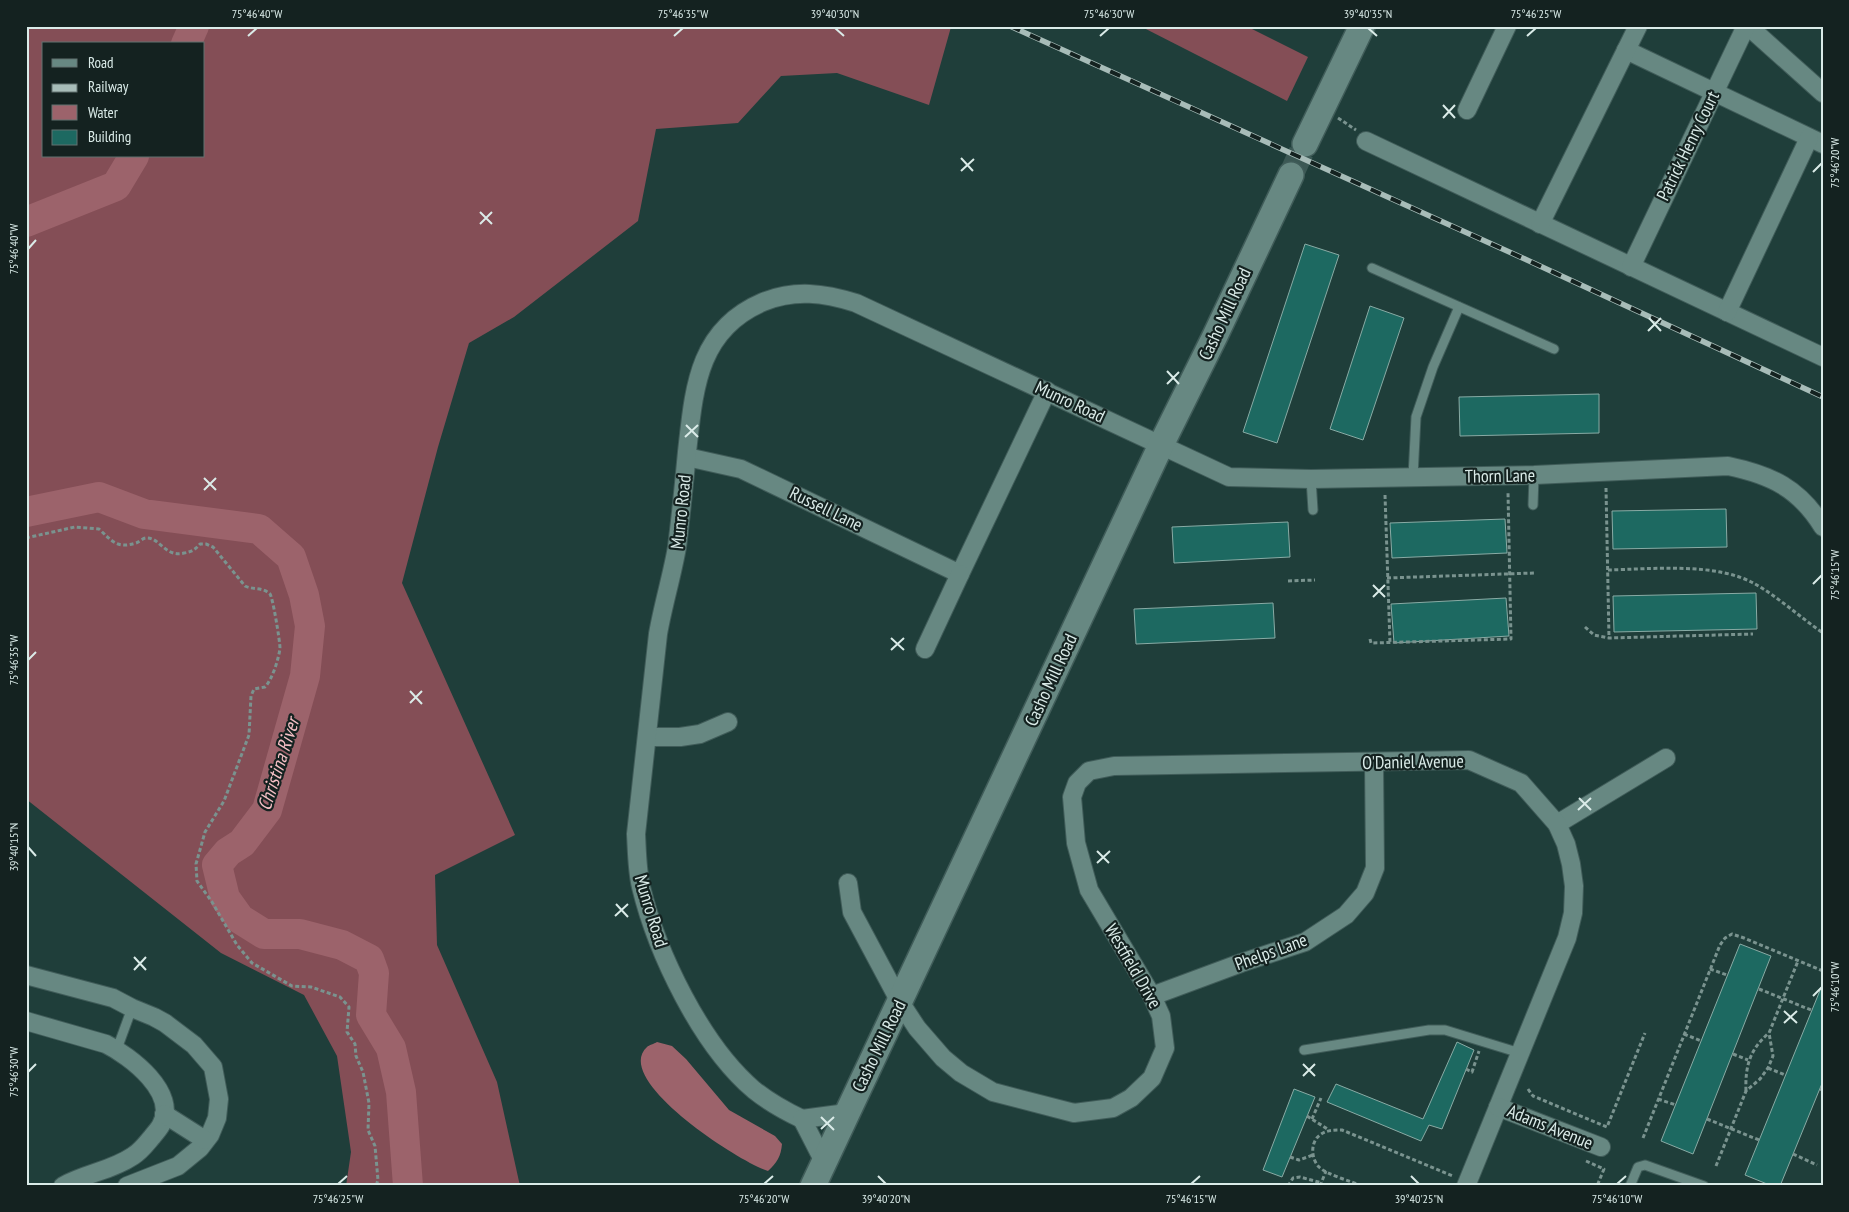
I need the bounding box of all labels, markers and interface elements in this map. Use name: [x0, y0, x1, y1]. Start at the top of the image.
text: 75°46'40"W: [232, 6, 282, 21]
text: 75°46'35"W: [658, 6, 708, 21]
text: 39°40'30"N: [811, 6, 859, 21]
text: 75°46'30"W: [1084, 6, 1134, 21]
text: 39°40'35"N: [1344, 6, 1392, 21]
text: 75°46'25"W: [1511, 6, 1561, 21]
legend: [42, 42, 205, 158]
text: Road: [88, 53, 114, 72]
text: Railway: [88, 77, 129, 96]
street label: Patrick Henry Court: [1651, 87, 1724, 204]
text: Water: [88, 103, 119, 122]
text: Building: [88, 127, 131, 146]
text: 75°46'20"W: [1827, 138, 1842, 188]
text: 75°46'40"W: [6, 224, 21, 274]
street label: Casho Mill Road: [1193, 264, 1256, 364]
street label: Munro Road: [1032, 375, 1109, 428]
street label: Thorn Lane: [1465, 463, 1535, 488]
street label: Munro Road: [665, 474, 696, 550]
street label: Russell Lane: [786, 481, 866, 536]
text: 75°46'15"W: [1827, 550, 1842, 600]
street label: Casho Mill Road: [1019, 630, 1082, 730]
text: 75°46'35"W: [6, 635, 21, 685]
water label: Christina River: [252, 712, 305, 813]
street label: O'Daniel Avenue: [1362, 749, 1464, 774]
text: 39°40'15"N: [6, 823, 21, 871]
street label: Munro Road: [630, 872, 673, 950]
street label: Westfield Drive: [1100, 919, 1167, 1012]
street label: Phelps Lane: [1232, 928, 1310, 975]
text: 75°46'10"W: [1827, 962, 1842, 1012]
street label: Casho Mill Road: [846, 996, 911, 1095]
text: 75°46'30"W: [6, 1047, 21, 1097]
street label: Adams Avenue: [1504, 1099, 1596, 1154]
text: 75°46'25"W: [313, 1191, 363, 1206]
text: 75°46'20"W: [739, 1191, 789, 1206]
text: 39°40'20"N: [862, 1191, 910, 1206]
text: 75°46'15"W: [1166, 1191, 1216, 1206]
text: 39°40'25"N: [1395, 1191, 1443, 1206]
text: 75°46'10"W: [1592, 1191, 1642, 1206]

